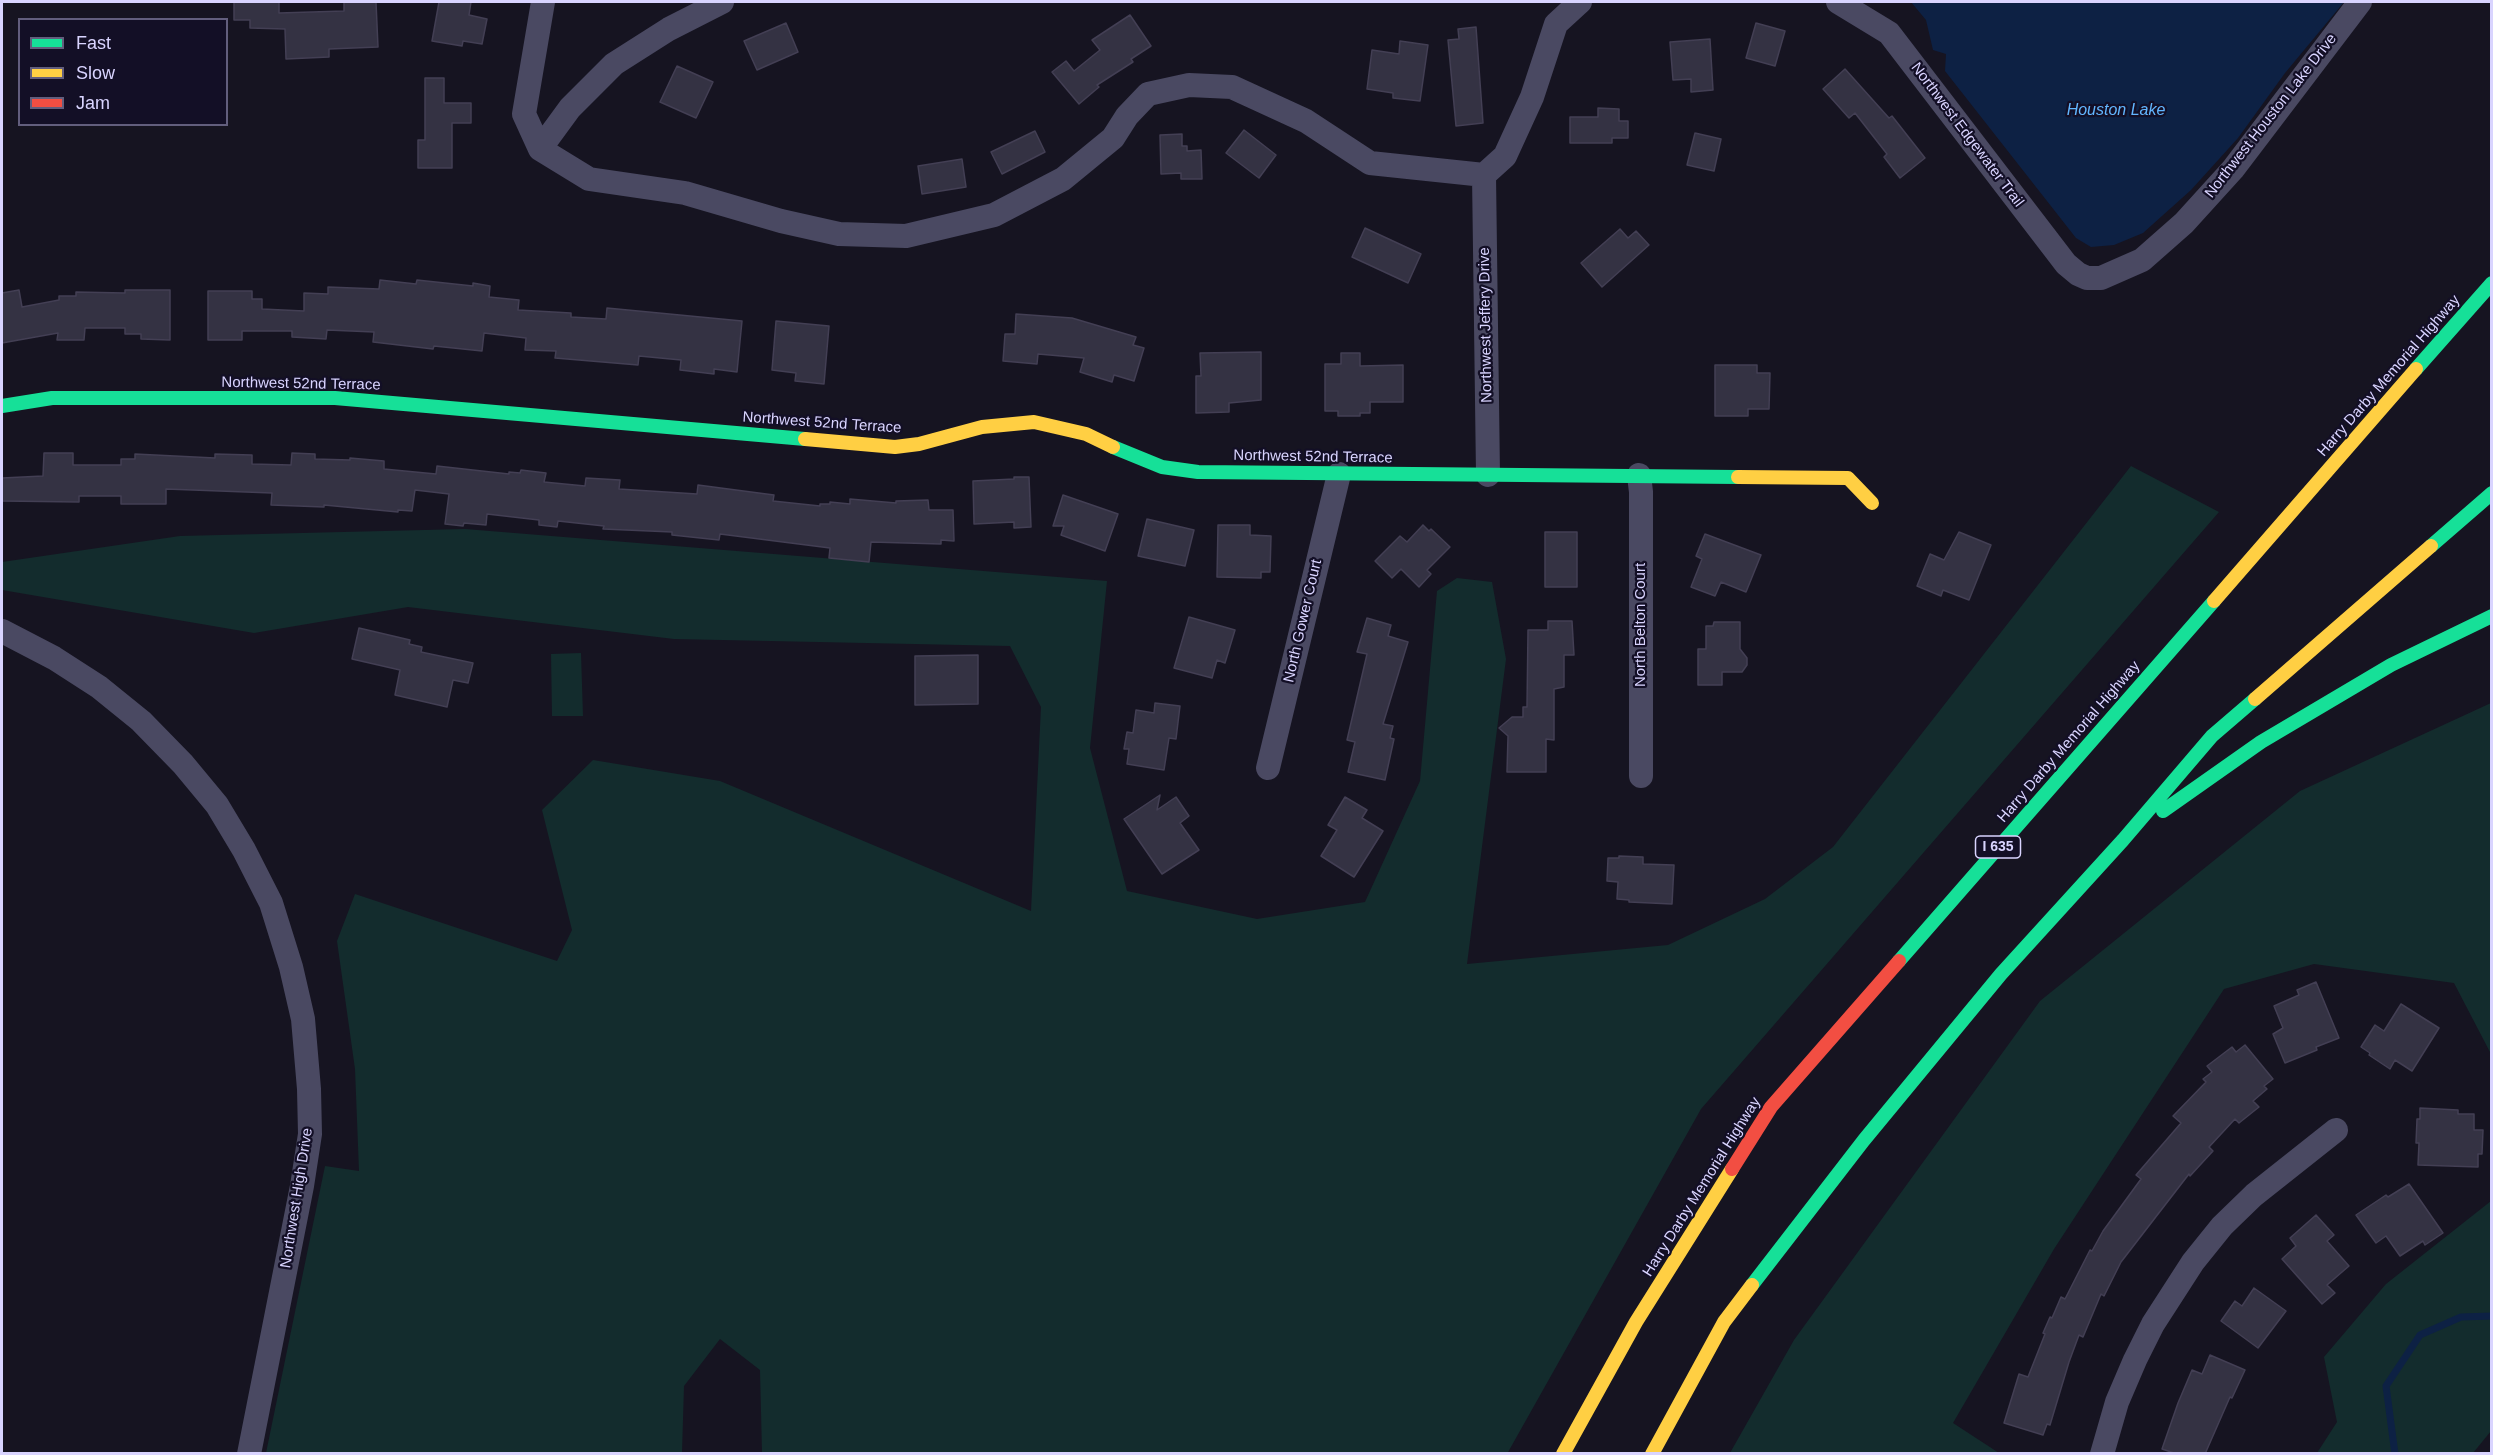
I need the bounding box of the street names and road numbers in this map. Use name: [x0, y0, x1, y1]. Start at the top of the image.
street label: Northwest Houston Lake Drive: [2201, 30, 2341, 202]
street label: Northwest Edgewater Trail: [1907, 59, 2027, 211]
street label: Northwest Jeffery Drive: [1476, 247, 1496, 403]
street label: Harry Darby Memorial Highway: [2314, 291, 2464, 461]
street label: Northwest 52nd Terrace: [221, 374, 381, 394]
street label: Northwest 52nd Terrace: [742, 408, 902, 438]
street label: Northwest 52nd Terrace: [1233, 447, 1393, 467]
street label: North Gower Court: [1280, 558, 1326, 684]
street label: North Belton Court: [1632, 563, 1650, 687]
street label: Harry Darby Memorial Highway: [1994, 657, 2144, 827]
road number: I 635: [1976, 836, 2020, 858]
street label: Harry Darby Memorial Highway: [1639, 1094, 1765, 1280]
street label: Northwest High Drive: [277, 1127, 317, 1269]

